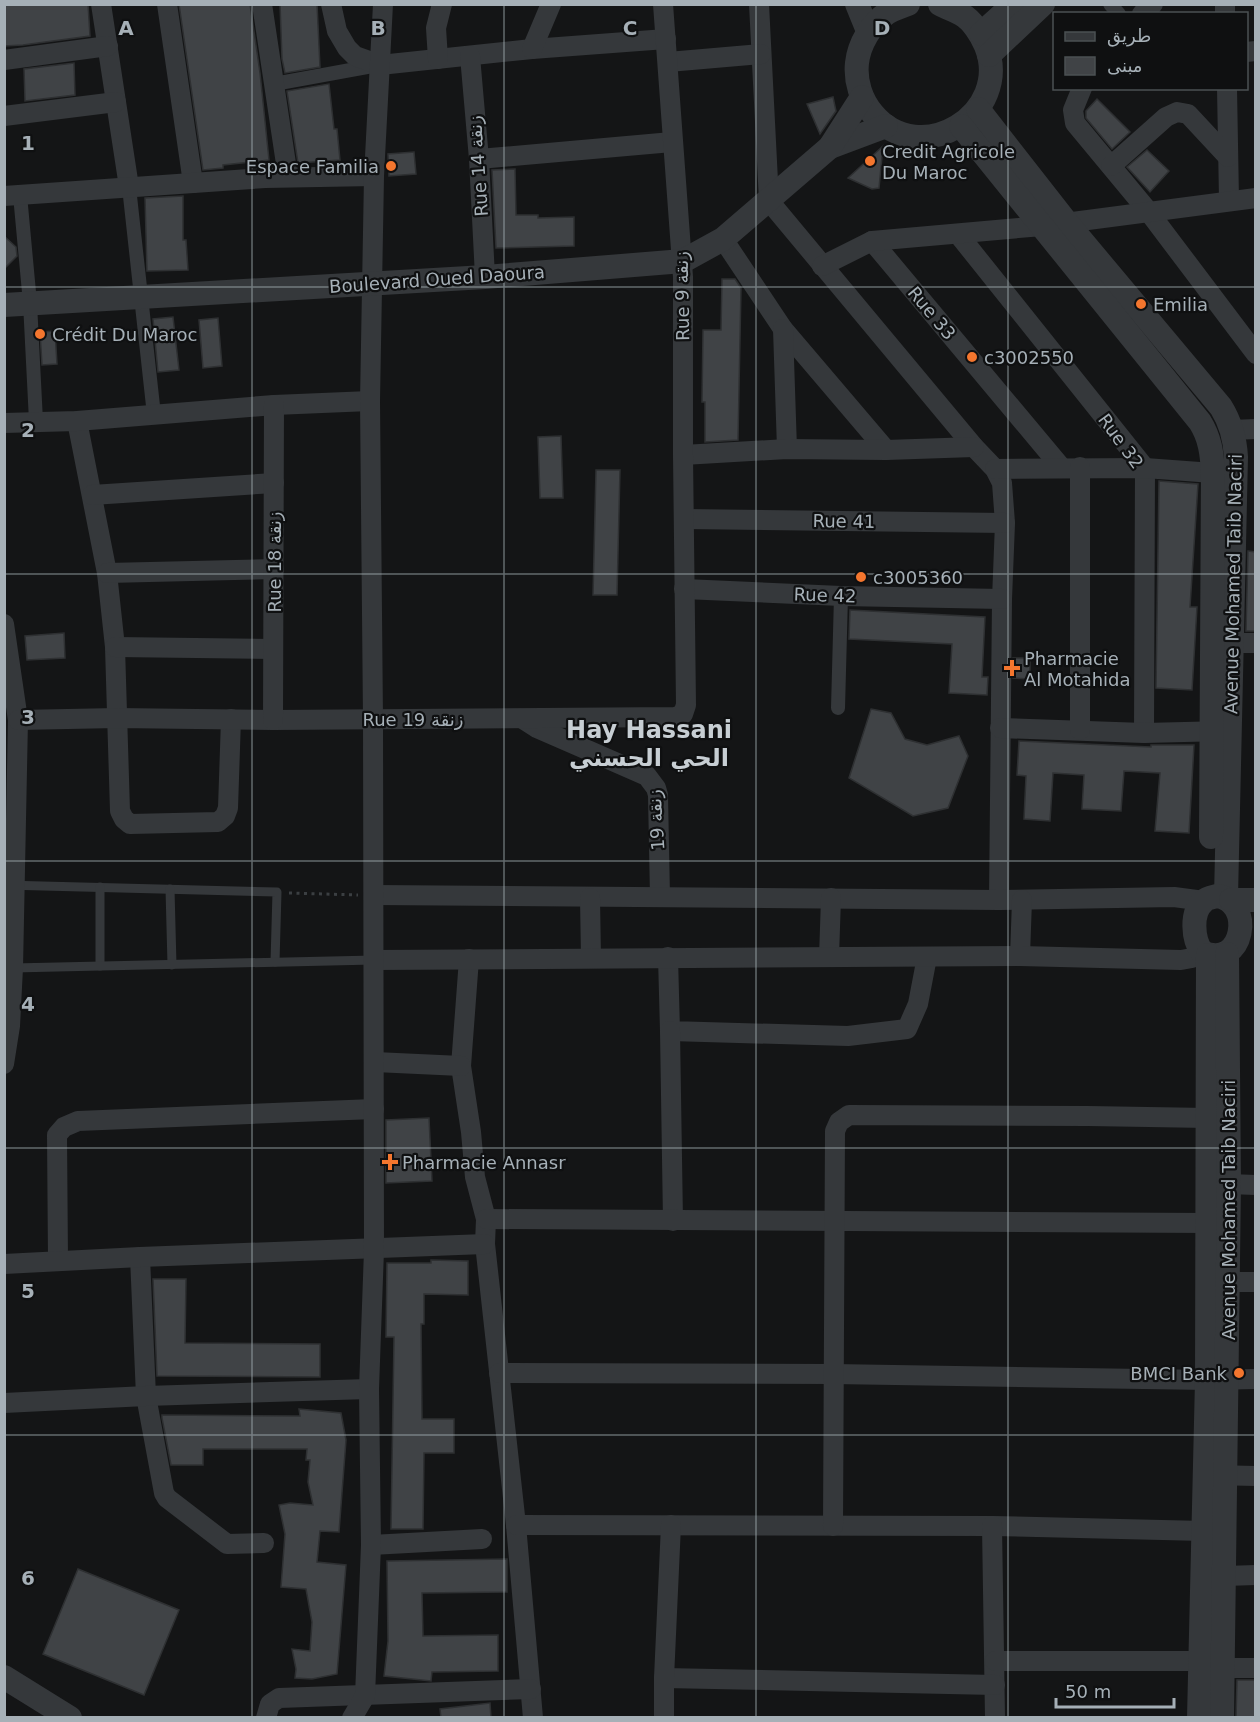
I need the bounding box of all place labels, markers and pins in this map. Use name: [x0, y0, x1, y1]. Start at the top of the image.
place label: Credit Agricole Du Maroc: [882, 141, 1015, 183]
marker: Credit Agricole Du Maroc: [863, 154, 877, 168]
place label: Espace Familia: [246, 156, 379, 177]
marker: Espace Familia: [384, 159, 398, 173]
place label: Emilia: [1153, 294, 1208, 315]
marker: Emilia: [1134, 297, 1148, 311]
place label: Crédit Du Maroc: [52, 324, 197, 345]
marker: Crédit Du Maroc: [33, 327, 47, 341]
place label: c3002550: [984, 347, 1074, 368]
marker: c3002550: [965, 350, 979, 364]
place label: c3005360: [873, 567, 963, 588]
marker: c3005360: [854, 570, 868, 584]
place label: Pharmacie Al Motahida: [1024, 648, 1131, 690]
marker: Pharmacie Al Motahida: [1005, 661, 1019, 675]
place label: Pharmacie Annasr: [402, 1152, 566, 1173]
marker: Pharmacie Annasr: [383, 1155, 397, 1169]
place label: BMCI Bank: [1130, 1363, 1228, 1384]
marker: BMCI Bank: [1232, 1366, 1246, 1380]

